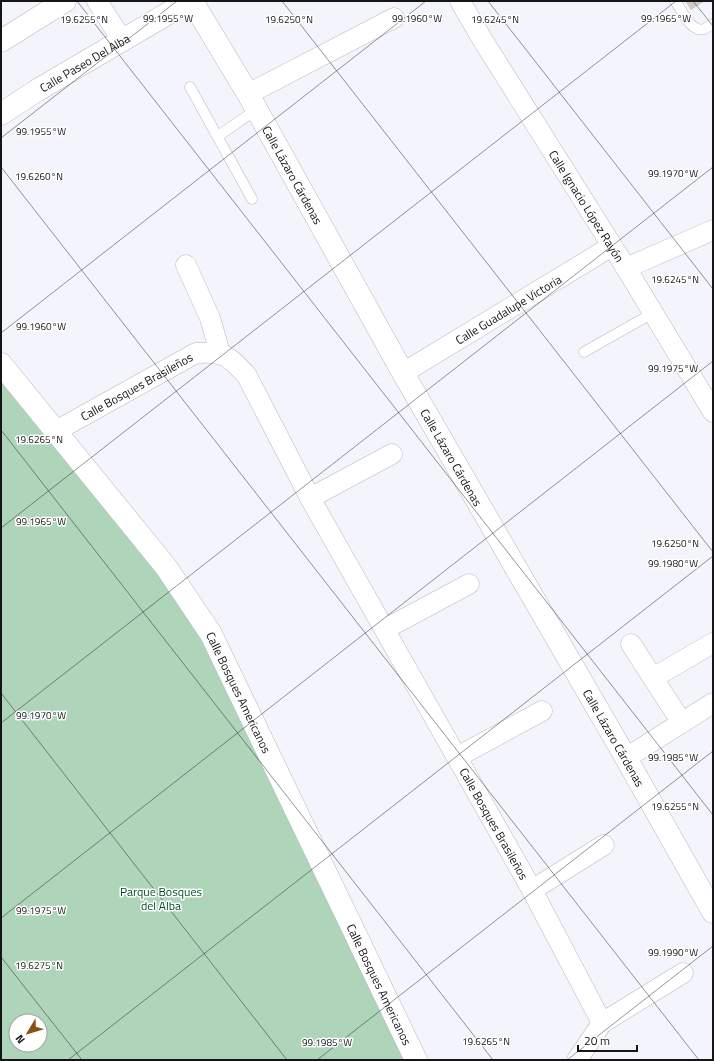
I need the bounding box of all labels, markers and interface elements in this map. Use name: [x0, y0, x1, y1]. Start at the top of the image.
text: 99.1955°W: [143, 11, 193, 26]
text: 99.1960°W: [392, 11, 442, 26]
text: 99.1965°W: [641, 11, 691, 26]
text: 19.6255°N: [60, 12, 108, 27]
text: 19.6250°N: [265, 12, 313, 27]
text: 19.6245°N: [471, 12, 519, 27]
street label: Calle Paseo Del Alba: [36, 28, 133, 97]
street label: Calle Lázaro Cárdenas: [258, 122, 328, 228]
text: 99.1955°W: [16, 124, 66, 139]
street label: Calle Ignacio López Rayón: [544, 146, 629, 266]
text: 99.1970°W: [648, 166, 698, 181]
text: 19.6260°N: [15, 169, 63, 184]
street label: Calle Guadalupe Victoria: [451, 269, 565, 349]
text: 19.6245°N: [651, 272, 699, 287]
text: 99.1960°W: [16, 319, 66, 334]
street label: Calle Bosques Brasileños: [77, 347, 196, 425]
text: 99.1975°W: [648, 361, 698, 376]
street label: Calle Lázaro Cárdenas: [416, 405, 488, 510]
text: 19.6265°N: [15, 432, 63, 447]
text: 99.1965°W: [16, 514, 66, 529]
text: 19.6250°N: [651, 536, 699, 551]
text: 99.1980°W: [648, 556, 698, 571]
street label: Calle Bosques Americanos: [202, 628, 277, 757]
street label: Calle Lázaro Cárdenas: [578, 685, 650, 790]
text: 99.1970°W: [16, 708, 66, 723]
text: 99.1985°W: [648, 750, 698, 765]
street label: Calle Bosques Brasileños: [455, 764, 534, 883]
text: 19.6255°N: [651, 799, 699, 814]
park label: Parque Bosques del Alba: [120, 882, 202, 915]
text: 99.1975°W: [16, 903, 66, 918]
street label: Calle Bosques Americanos: [342, 920, 417, 1049]
text: 99.1990°W: [648, 945, 698, 960]
text: 19.6275°N: [15, 958, 63, 973]
north arrow: [8, 1013, 48, 1053]
scale bar: [578, 1027, 637, 1053]
text: N: [11, 1031, 29, 1047]
text: 20 m: [584, 1031, 610, 1050]
text: 19.6265°N: [462, 1034, 510, 1049]
text: 99.1985°W: [302, 1035, 352, 1050]

